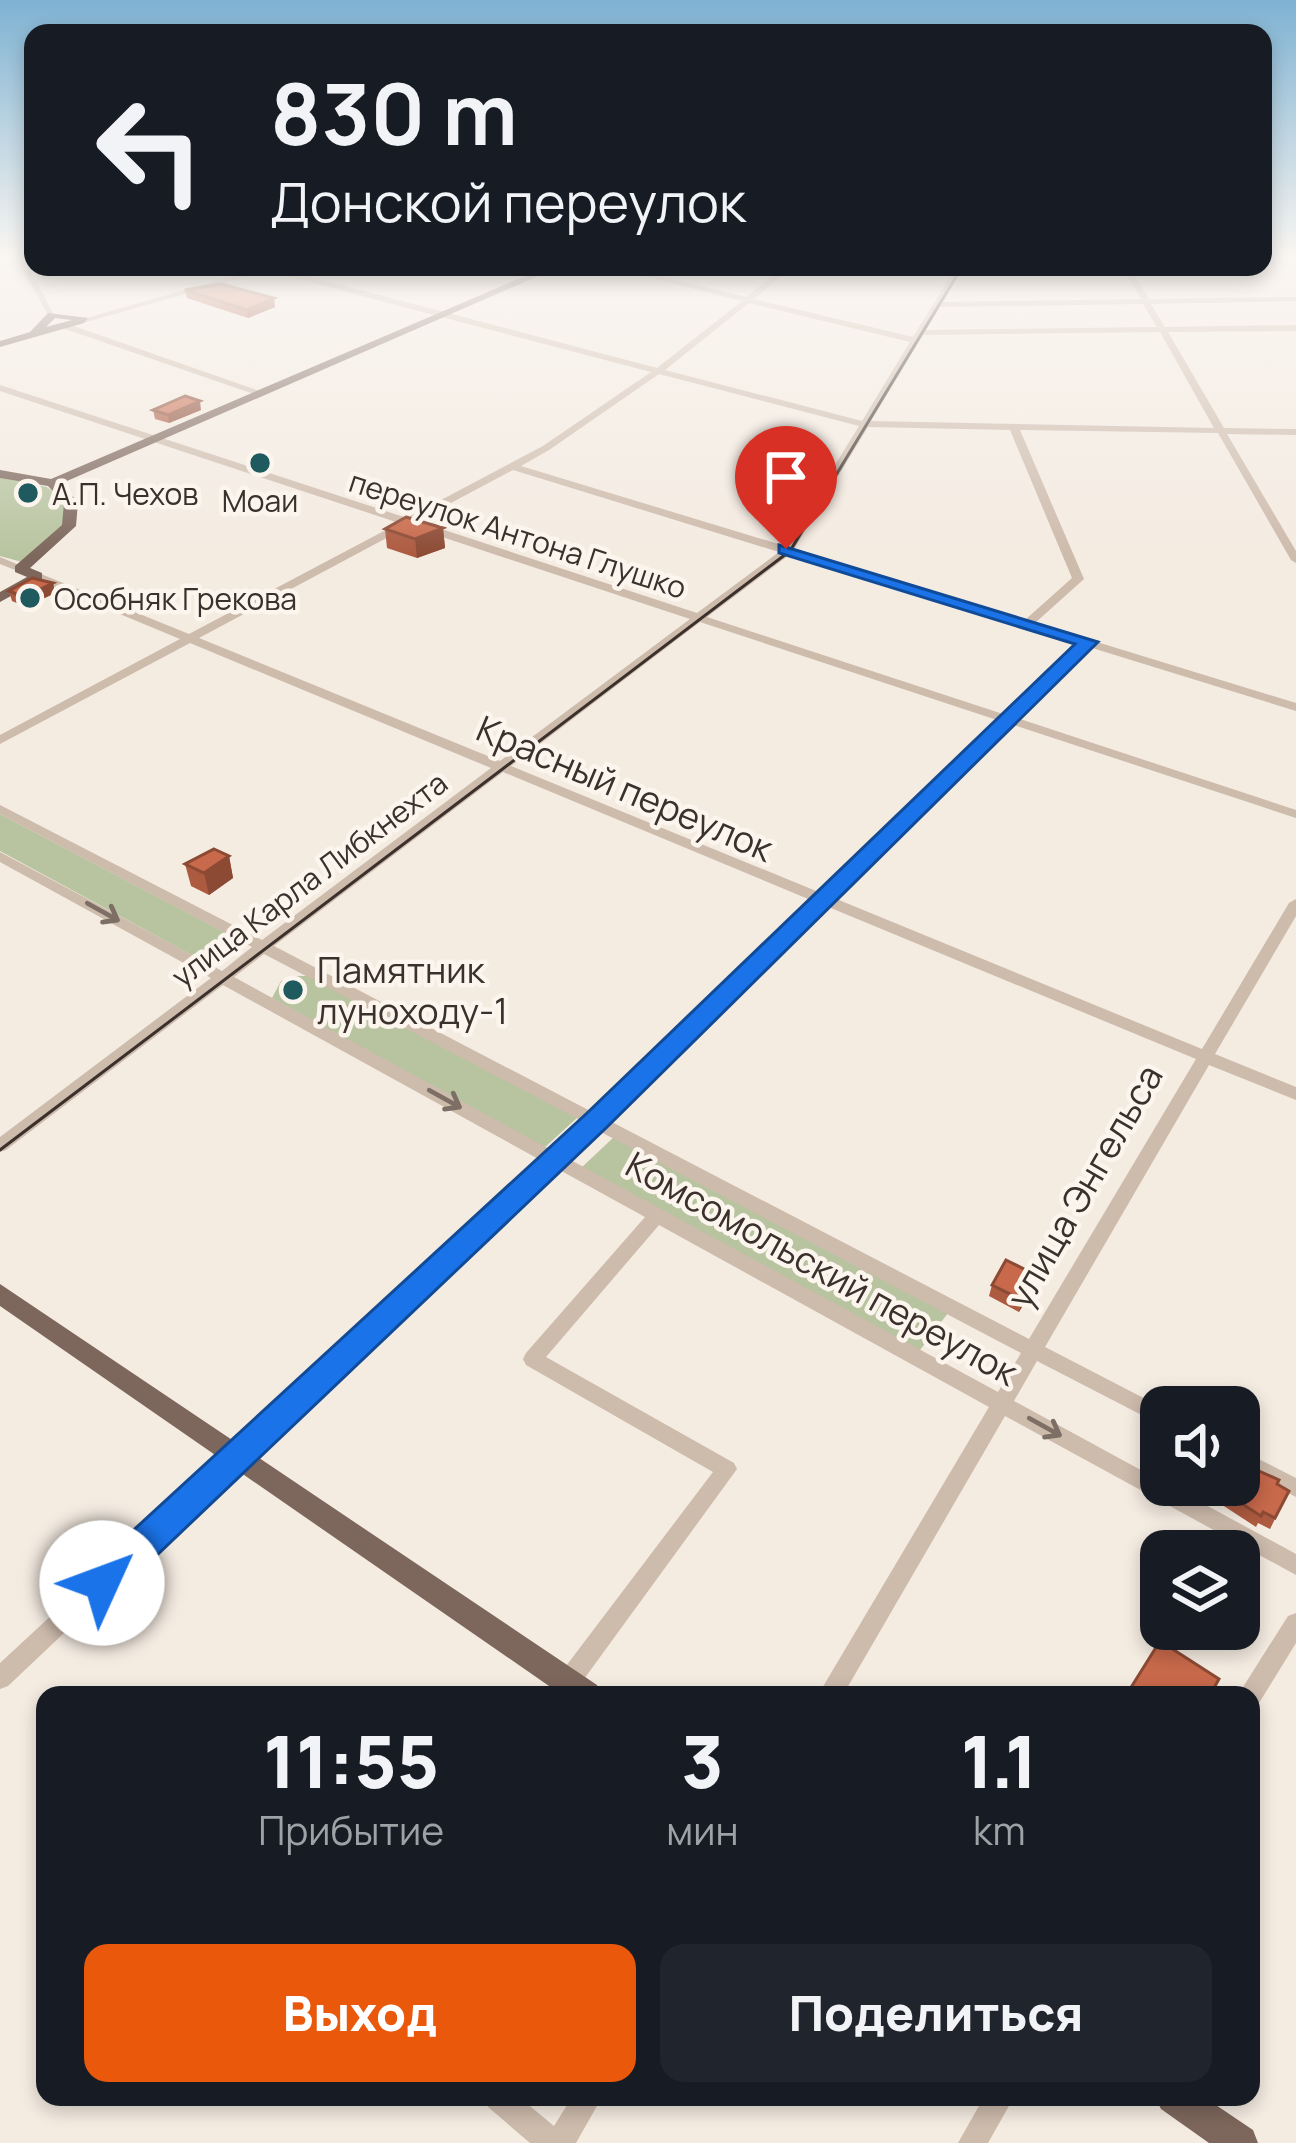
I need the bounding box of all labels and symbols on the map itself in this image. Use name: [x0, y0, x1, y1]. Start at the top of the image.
pin: [735, 426, 837, 549]
marker: Моаи: [247, 450, 273, 476]
street label: переулок Антона Глушко: [344, 460, 692, 608]
place label: А.П. Чехов: [52, 473, 198, 514]
marker: А.П. Чехов: [15, 480, 41, 506]
place label: Моаи: [222, 480, 298, 521]
place label: Особняк Грекова: [54, 578, 297, 619]
marker: Особняк Грекова: [17, 585, 43, 611]
street label: Красный переулок: [469, 703, 782, 873]
street label: улица Карла Либкнехта: [163, 762, 455, 996]
one-way arrow: [84, 901, 119, 924]
place label: Памятник луноходу-1: [317, 945, 508, 1035]
marker: Памятник луноходу-1: [280, 977, 306, 1003]
street label: улица Энгельса: [995, 1056, 1173, 1316]
one-way arrow: [426, 1088, 461, 1111]
street label: Комсомольский переулок: [617, 1140, 1028, 1397]
one-way arrow: [1026, 1416, 1061, 1440]
position arrow: [39, 1520, 165, 1646]

